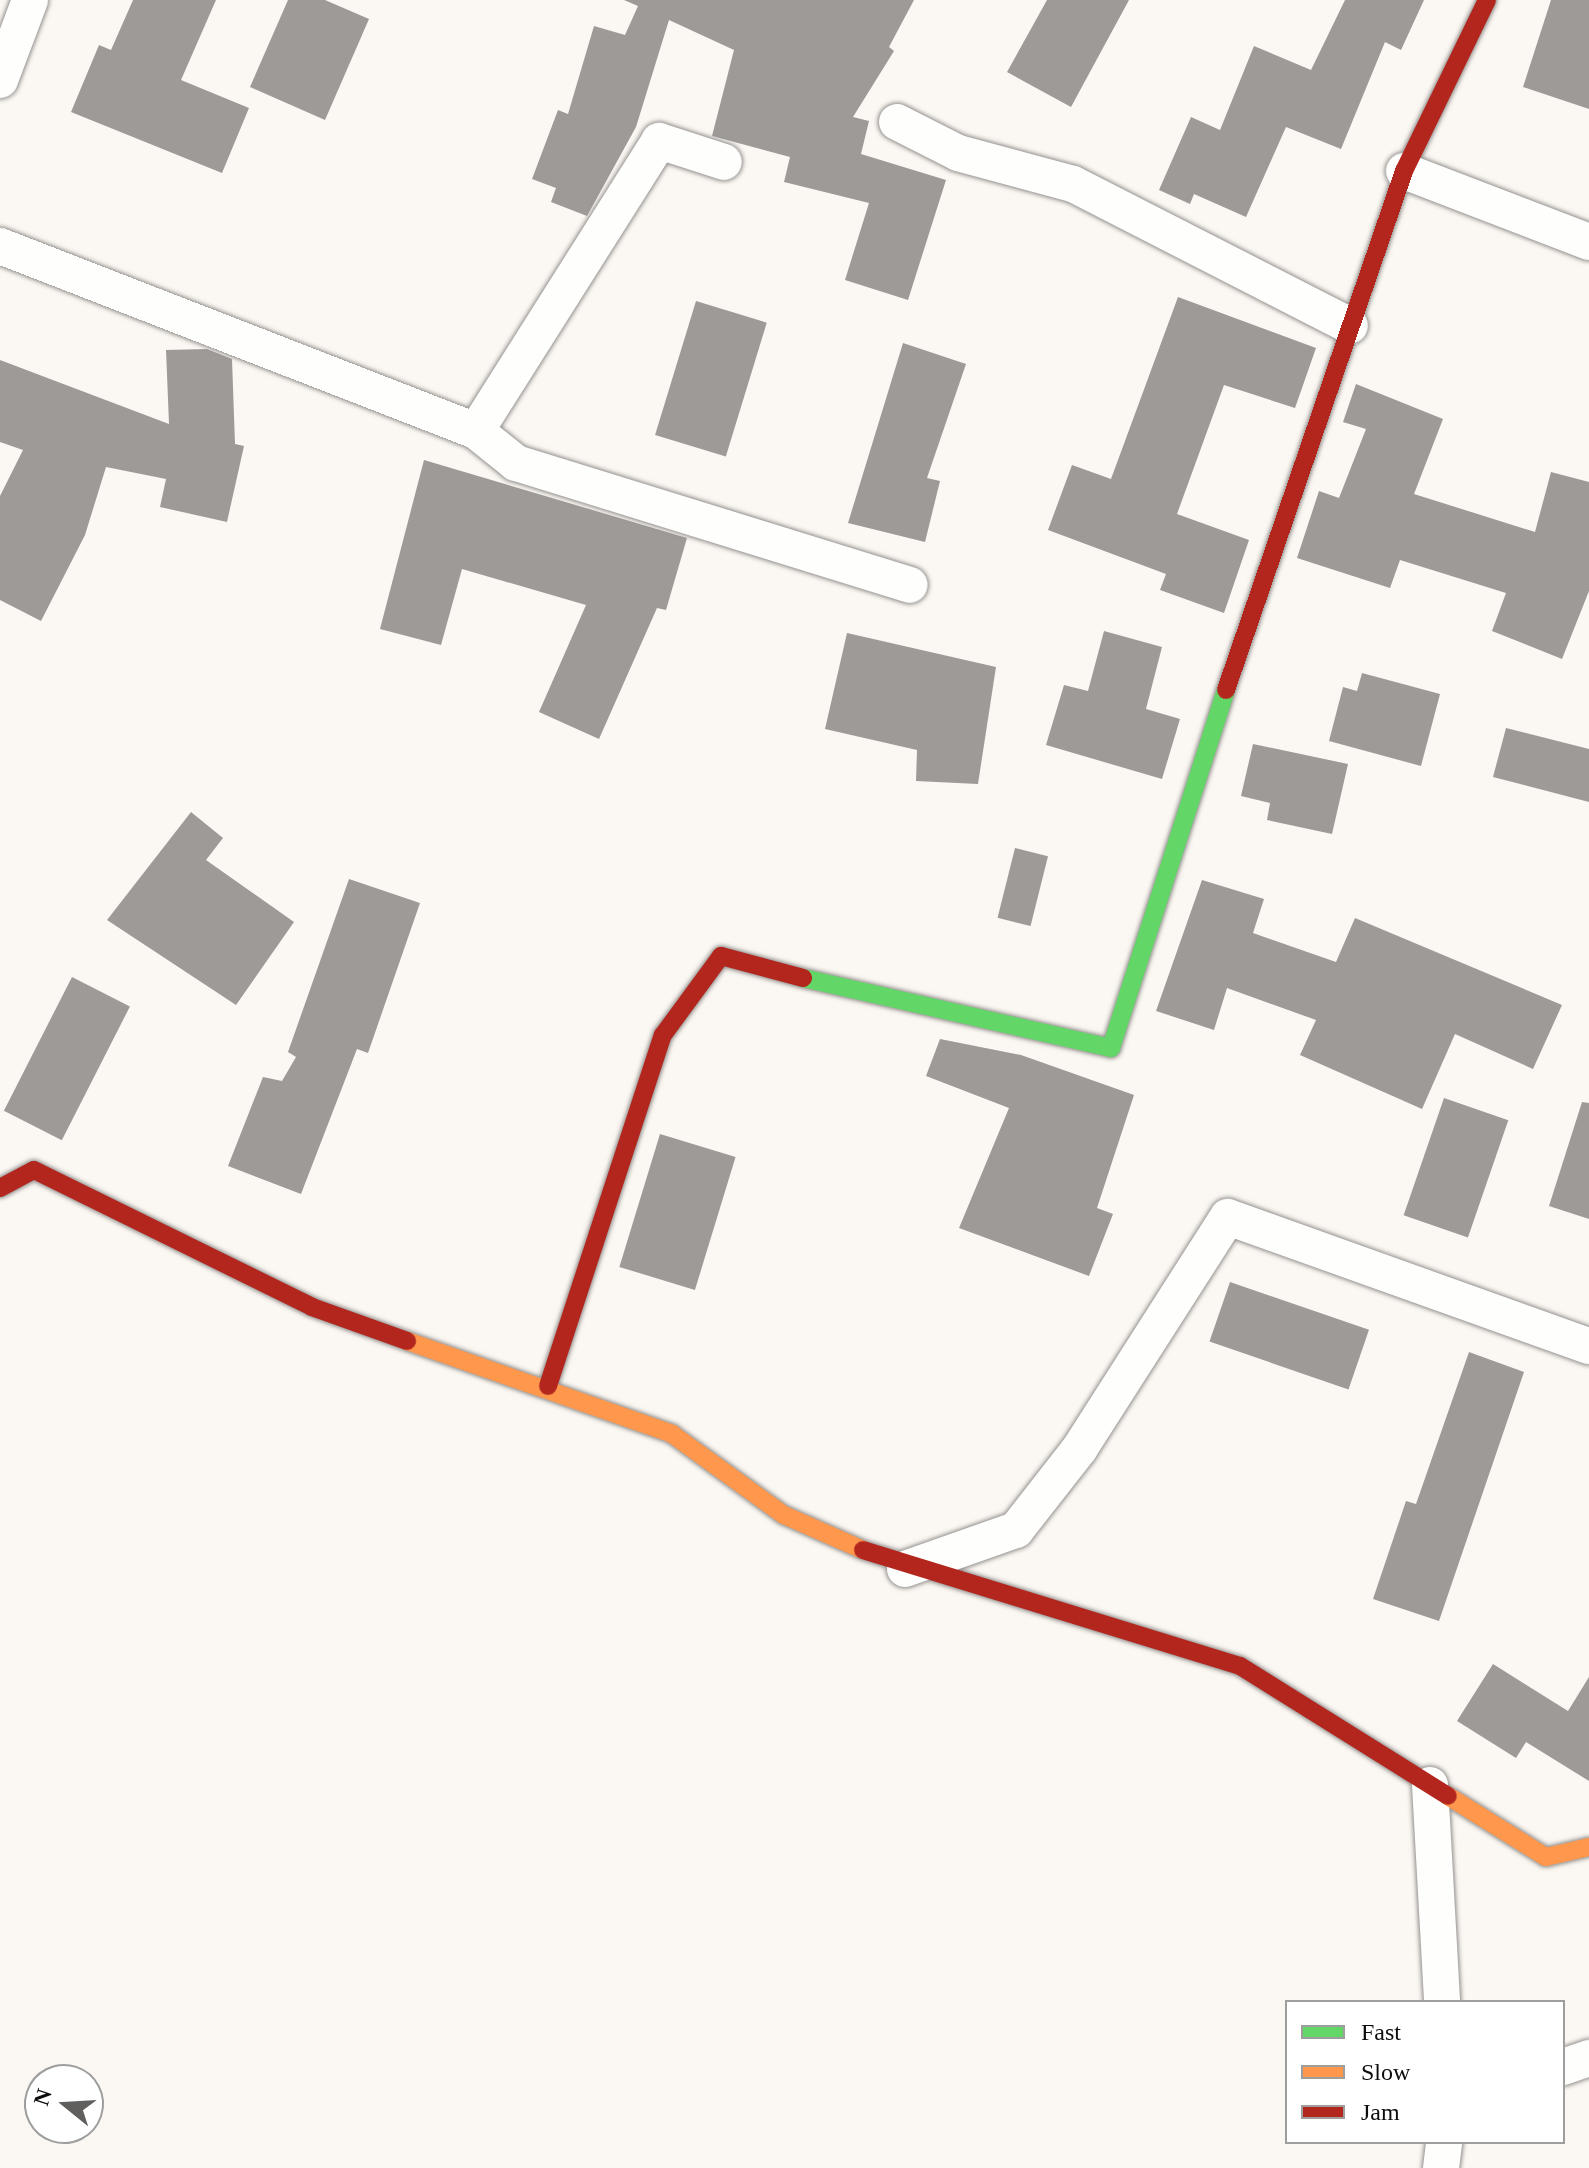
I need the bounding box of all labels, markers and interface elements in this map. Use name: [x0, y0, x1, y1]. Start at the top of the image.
legend: [1285, 2000, 1565, 2144]
text: Fast: [1361, 2019, 1401, 2045]
text: Slow: [1361, 2059, 1410, 2085]
north arrow: [24, 2064, 104, 2144]
text: N: [28, 2086, 57, 2108]
text: Jam: [1361, 2099, 1400, 2125]

